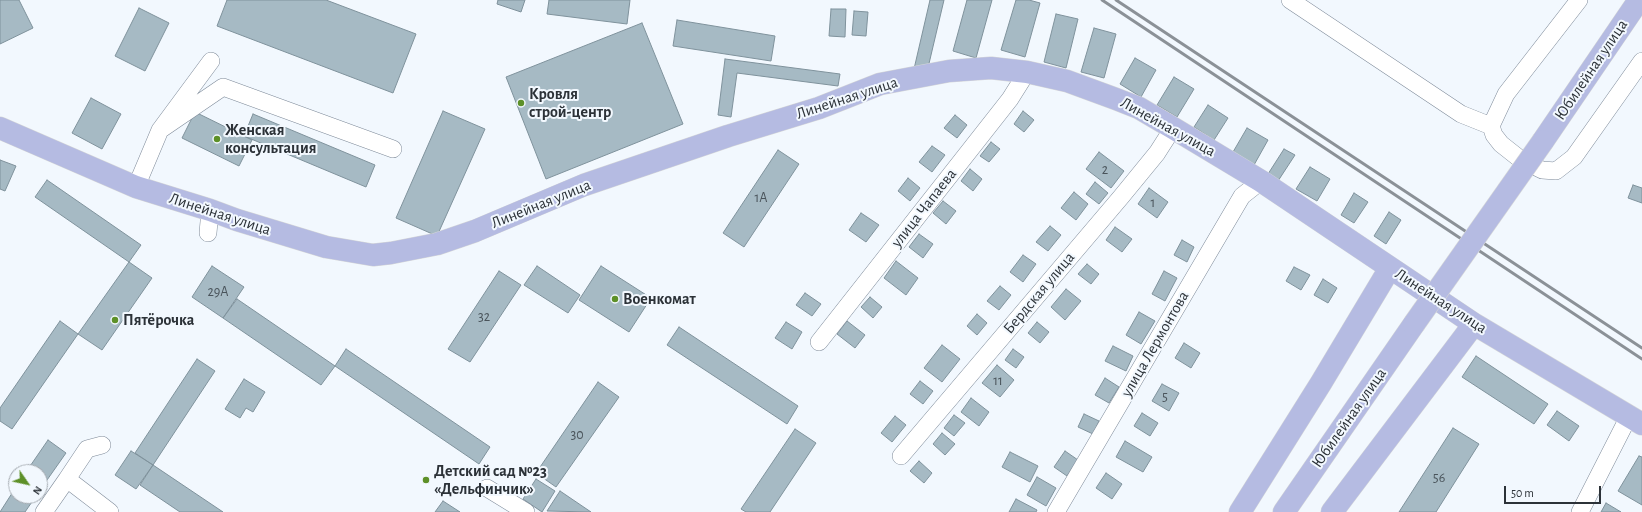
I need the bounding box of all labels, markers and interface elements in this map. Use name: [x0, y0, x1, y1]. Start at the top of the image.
street label: Юбилейная улица: [1550, 16, 1632, 124]
street label: Линейная улица: [794, 73, 900, 123]
place label: Кровля строй-центр: [529, 84, 611, 122]
street label: Линейная улица: [1117, 93, 1219, 161]
marker: Кровля строй-центр: [516, 98, 526, 108]
place label: Женская консультация: [225, 120, 316, 158]
marker: Женская консультация: [212, 134, 222, 144]
house number: 2: [1102, 162, 1108, 178]
street label: улица Чапаева: [887, 165, 961, 251]
street label: Линейная улица: [488, 175, 594, 233]
street label: Линейная улица: [167, 189, 273, 239]
house number: 1А: [754, 190, 768, 206]
house number: 1: [1151, 195, 1155, 211]
street label: Бердская улица: [999, 248, 1079, 338]
street label: Линейная улица: [1391, 264, 1491, 338]
house number: 29А: [207, 284, 229, 300]
street label: улица Лермонтова: [1117, 288, 1193, 400]
place label: Военкомат: [623, 289, 696, 309]
marker: Военкомат: [610, 294, 620, 304]
house number: 32: [478, 309, 490, 325]
place label: Пятёрочка: [123, 310, 194, 330]
marker: Пятёрочка: [110, 315, 120, 325]
street label: Юбилейная улица: [1307, 364, 1391, 472]
house number: 11: [993, 373, 1003, 389]
house number: 5: [1162, 389, 1168, 405]
house number: 30: [570, 427, 584, 443]
place label: Детский сад №23 «Дельфинчик»: [434, 461, 547, 499]
north arrow: [8, 464, 48, 504]
house number: 56: [1433, 470, 1445, 486]
marker: Детский сад №23 «Дельфинчик»: [421, 475, 431, 485]
scale bar: [1506, 478, 1603, 504]
text: N: [31, 484, 44, 497]
text: 50 m: [1511, 487, 1534, 499]

